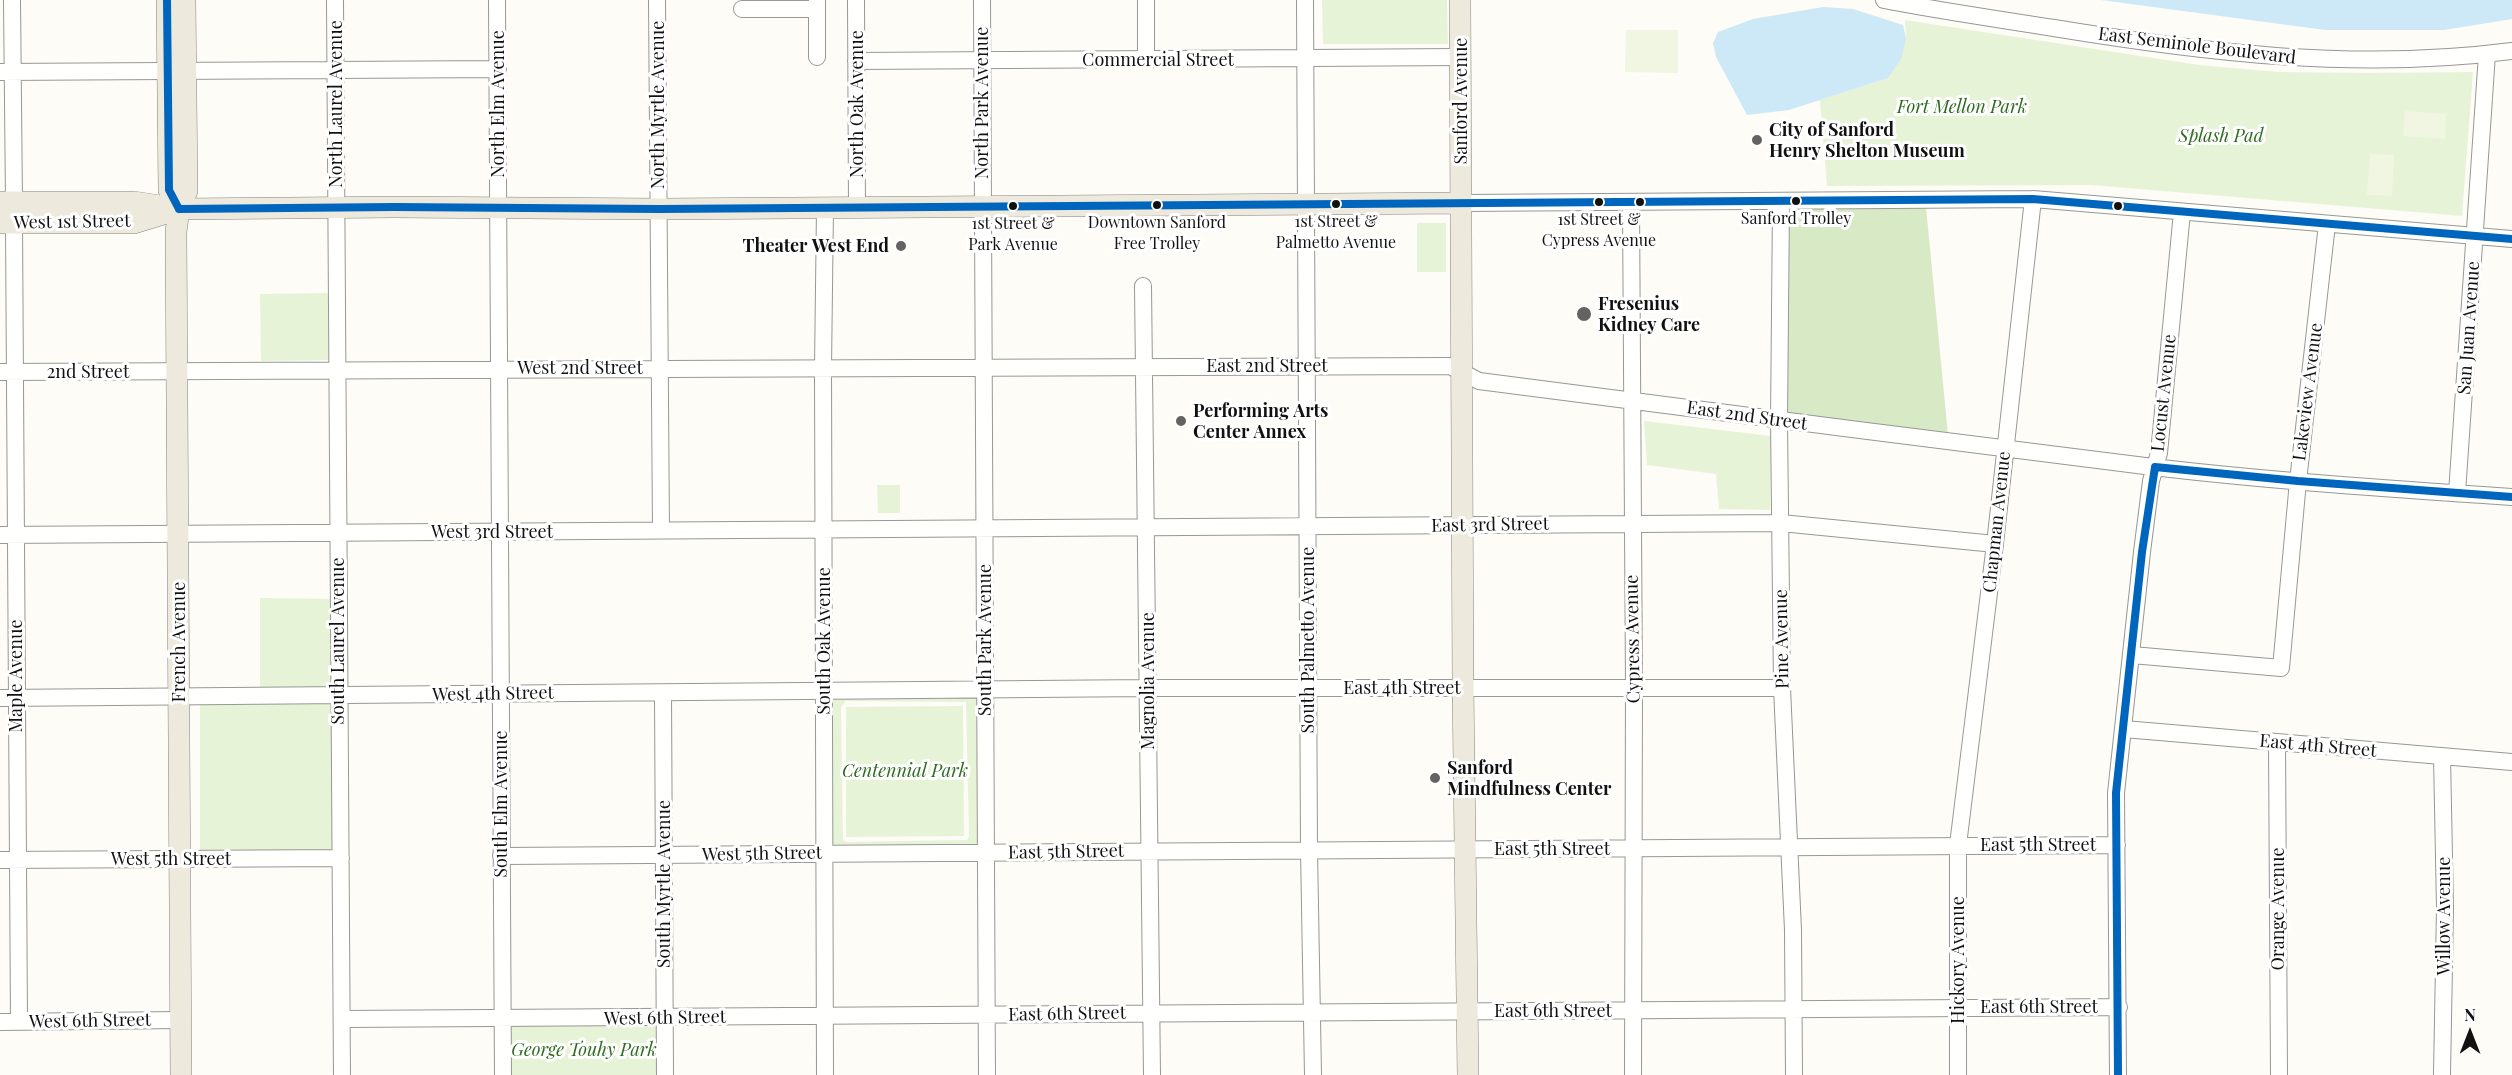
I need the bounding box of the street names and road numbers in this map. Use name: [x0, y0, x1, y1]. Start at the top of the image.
street label: North Laurel Avenue: [325, 20, 347, 188]
street label: North Myrtle Avenue: [647, 21, 669, 189]
street label: East Seminole Boulevard: [2097, 23, 2297, 69]
street label: North Park Avenue: [971, 27, 993, 179]
street label: North Elm Avenue: [487, 30, 509, 178]
street label: North Oak Avenue: [846, 30, 868, 178]
street label: Sanford Avenue: [1450, 38, 1472, 164]
street label: Commercial Street: [1082, 49, 1234, 71]
street label: West 1st Street: [13, 210, 131, 234]
street label: San Juan Avenue: [2454, 261, 2484, 395]
street label: Lakeview Avenue: [2289, 322, 2327, 462]
street label: Locust Avenue: [2147, 333, 2181, 453]
street label: East 2nd Street: [1206, 355, 1328, 377]
street label: West 2nd Street: [517, 357, 643, 379]
street label: 2nd Street: [47, 361, 129, 383]
street label: East 2nd Street: [1685, 397, 1809, 435]
street label: Chapman Avenue: [1979, 450, 2015, 594]
street label: East 3rd Street: [1431, 513, 1549, 537]
street label: West 3rd Street: [431, 521, 553, 543]
street label: South Palmetto Avenue: [1297, 547, 1319, 733]
street label: South Laurel Avenue: [327, 557, 349, 725]
street label: South Park Avenue: [974, 564, 996, 716]
street label: South Oak Avenue: [813, 567, 835, 715]
street label: Cypress Avenue: [1621, 574, 1645, 704]
street label: French Avenue: [168, 582, 190, 702]
street label: Pine Avenue: [1770, 589, 1794, 689]
street label: Magnolia Avenue: [1137, 612, 1159, 750]
street label: Maple Avenue: [5, 620, 27, 732]
street label: East 4th Street: [1343, 677, 1461, 699]
street label: West 4th Street: [432, 682, 554, 706]
street label: South Elm Avenue: [490, 730, 512, 878]
street label: East 4th Street: [2259, 730, 2377, 762]
street label: South Myrtle Avenue: [653, 800, 675, 968]
street label: East 5th Street: [1980, 834, 2096, 856]
street label: East 5th Street: [1494, 838, 1610, 860]
street label: East 5th Street: [1008, 840, 1124, 864]
street label: West 5th Street: [702, 842, 822, 866]
street label: Orange Avenue: [2267, 847, 2289, 971]
street label: West 5th Street: [111, 848, 231, 870]
street label: Willow Avenue: [2433, 857, 2455, 975]
street label: Hickory Avenue: [1947, 896, 1969, 1024]
street label: East 6th Street: [1980, 996, 2098, 1018]
street label: East 6th Street: [1494, 1000, 1612, 1022]
street label: East 6th Street: [1008, 1002, 1126, 1026]
street label: West 6th Street: [604, 1006, 726, 1030]
street label: West 6th Street: [29, 1009, 151, 1033]

